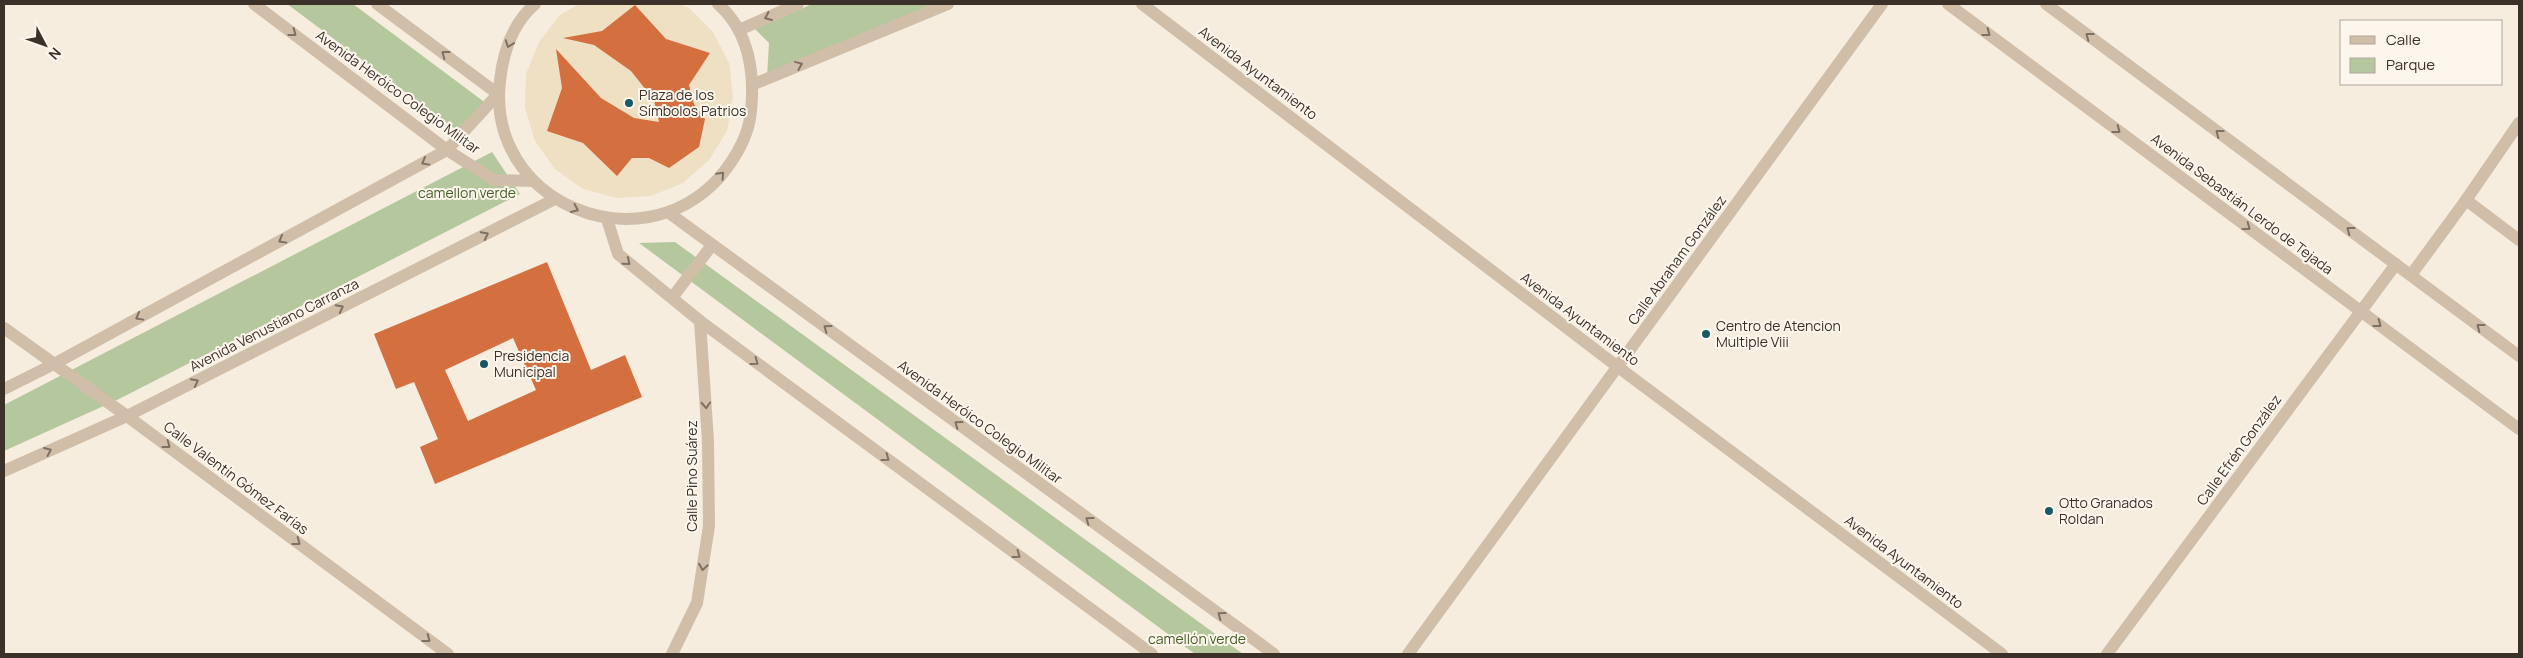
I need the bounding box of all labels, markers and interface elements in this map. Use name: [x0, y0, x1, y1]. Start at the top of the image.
one-way arrow: [764, 10, 773, 21]
north arrow: [20, 20, 70, 70]
legend: [2340, 20, 2503, 85]
street label: Avenida Ayuntamiento: [1195, 22, 1322, 124]
street label: Avenida Heróico Colegio Militar: [312, 25, 484, 158]
one-way arrow: [287, 27, 297, 36]
one-way arrow: [1981, 27, 1991, 36]
text: Calle: [2386, 29, 2421, 50]
one-way arrow: [2086, 33, 2095, 41]
one-way arrow: [505, 39, 515, 48]
text: N: [45, 44, 66, 64]
one-way arrow: [441, 51, 451, 60]
text: Parque: [2386, 54, 2435, 75]
one-way arrow: [794, 61, 803, 72]
place label: Plaza de los Símbolos Patrios: [639, 85, 746, 120]
marker: Plaza de los Símbolos Patrios: [623, 97, 635, 109]
one-way arrow: [2111, 124, 2121, 133]
street label: Avenida Sebastián Lerdo de Tejada: [2147, 129, 2337, 278]
one-way arrow: [2216, 130, 2225, 138]
one-way arrow: [421, 156, 430, 166]
one-way arrow: [716, 171, 725, 180]
park label: camellon verde: [418, 183, 516, 202]
street label: Calle Abraham González: [1623, 191, 1730, 328]
one-way arrow: [570, 203, 579, 213]
one-way arrow: [2241, 221, 2251, 230]
one-way arrow: [2347, 227, 2356, 235]
one-way arrow: [480, 231, 489, 241]
one-way arrow: [278, 234, 287, 244]
one-way arrow: [622, 256, 631, 265]
street label: Avenida Ayuntamiento: [1517, 268, 1644, 370]
street label: Avenida Venustiano Carranza: [186, 274, 362, 376]
one-way arrow: [335, 304, 344, 314]
one-way arrow: [136, 311, 145, 321]
place label: Centro de Atencion Multiple Viii: [1716, 316, 1841, 351]
one-way arrow: [2372, 318, 2382, 327]
one-way arrow: [2477, 324, 2486, 332]
one-way arrow: [823, 325, 833, 334]
marker: Centro de Atencion Multiple Viii: [1700, 328, 1712, 340]
place label: Presidencia Municipal: [494, 346, 569, 381]
street label: Avenida Heróico Colegio Militar: [894, 355, 1066, 488]
one-way arrow: [749, 356, 759, 365]
marker: Presidencia Municipal: [478, 358, 490, 370]
one-way arrow: [190, 378, 199, 388]
street label: Calle Efrén González: [2192, 391, 2285, 509]
one-way arrow: [701, 401, 712, 409]
street label: Calle Valentín Gómez Farías: [160, 417, 313, 538]
street label: Calle Pino Suárez: [682, 420, 701, 532]
one-way arrow: [954, 421, 964, 430]
one-way arrow: [161, 439, 171, 448]
one-way arrow: [43, 447, 52, 458]
one-way arrow: [880, 453, 889, 461]
place label: Otto Granados Roldan: [2059, 493, 2153, 528]
marker: Otto Granados Roldan: [2043, 505, 2055, 517]
street label: Avenida Ayuntamiento: [1841, 511, 1968, 613]
one-way arrow: [1086, 517, 1095, 525]
one-way arrow: [291, 536, 301, 545]
one-way arrow: [1011, 549, 1020, 557]
one-way arrow: [698, 562, 708, 571]
one-way arrow: [1217, 612, 1227, 621]
park label: camellón verde: [1148, 629, 1246, 648]
one-way arrow: [422, 633, 431, 642]

